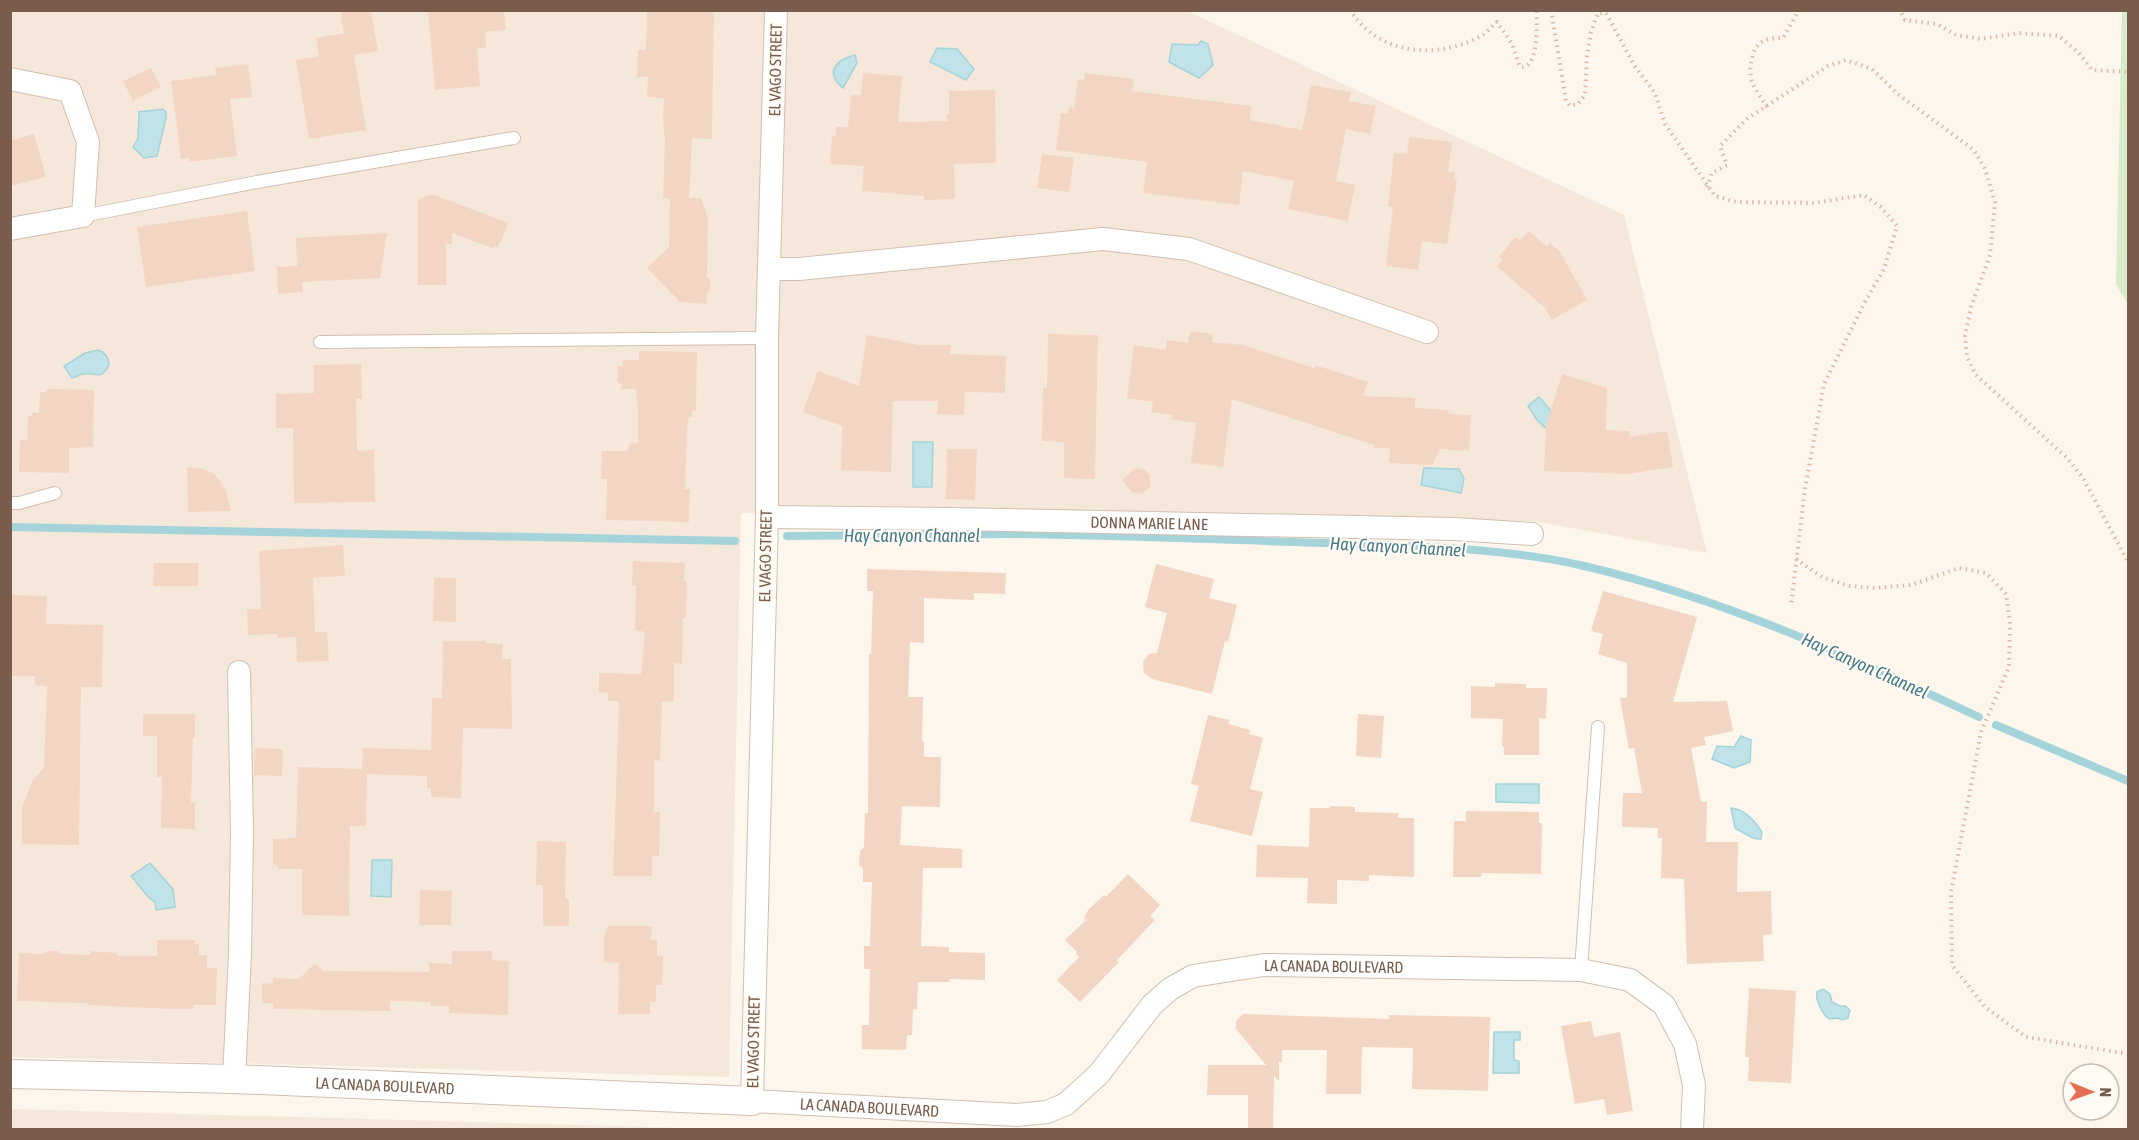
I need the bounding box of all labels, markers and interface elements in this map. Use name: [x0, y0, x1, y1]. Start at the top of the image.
street label: EL VAGO STREET: [765, 23, 785, 117]
street label: EL VAGO STREET: [755, 509, 775, 603]
street label: DONNA MARIE LANE: [1090, 513, 1208, 533]
water label: Hay Canyon Channel: [844, 525, 980, 546]
water label: Hay Canyon Channel: [1329, 532, 1467, 561]
water label: Hay Canyon Channel: [1799, 628, 1932, 703]
street label: LA CANADA BOULEVARD: [1264, 956, 1403, 976]
street label: EL VAGO STREET: [743, 995, 763, 1089]
north arrow: [2061, 1062, 2121, 1122]
street label: LA CANADA BOULEVARD: [315, 1073, 455, 1097]
text: N: [2097, 1087, 2115, 1097]
street label: LA CANADA BOULEVARD: [799, 1095, 940, 1120]

